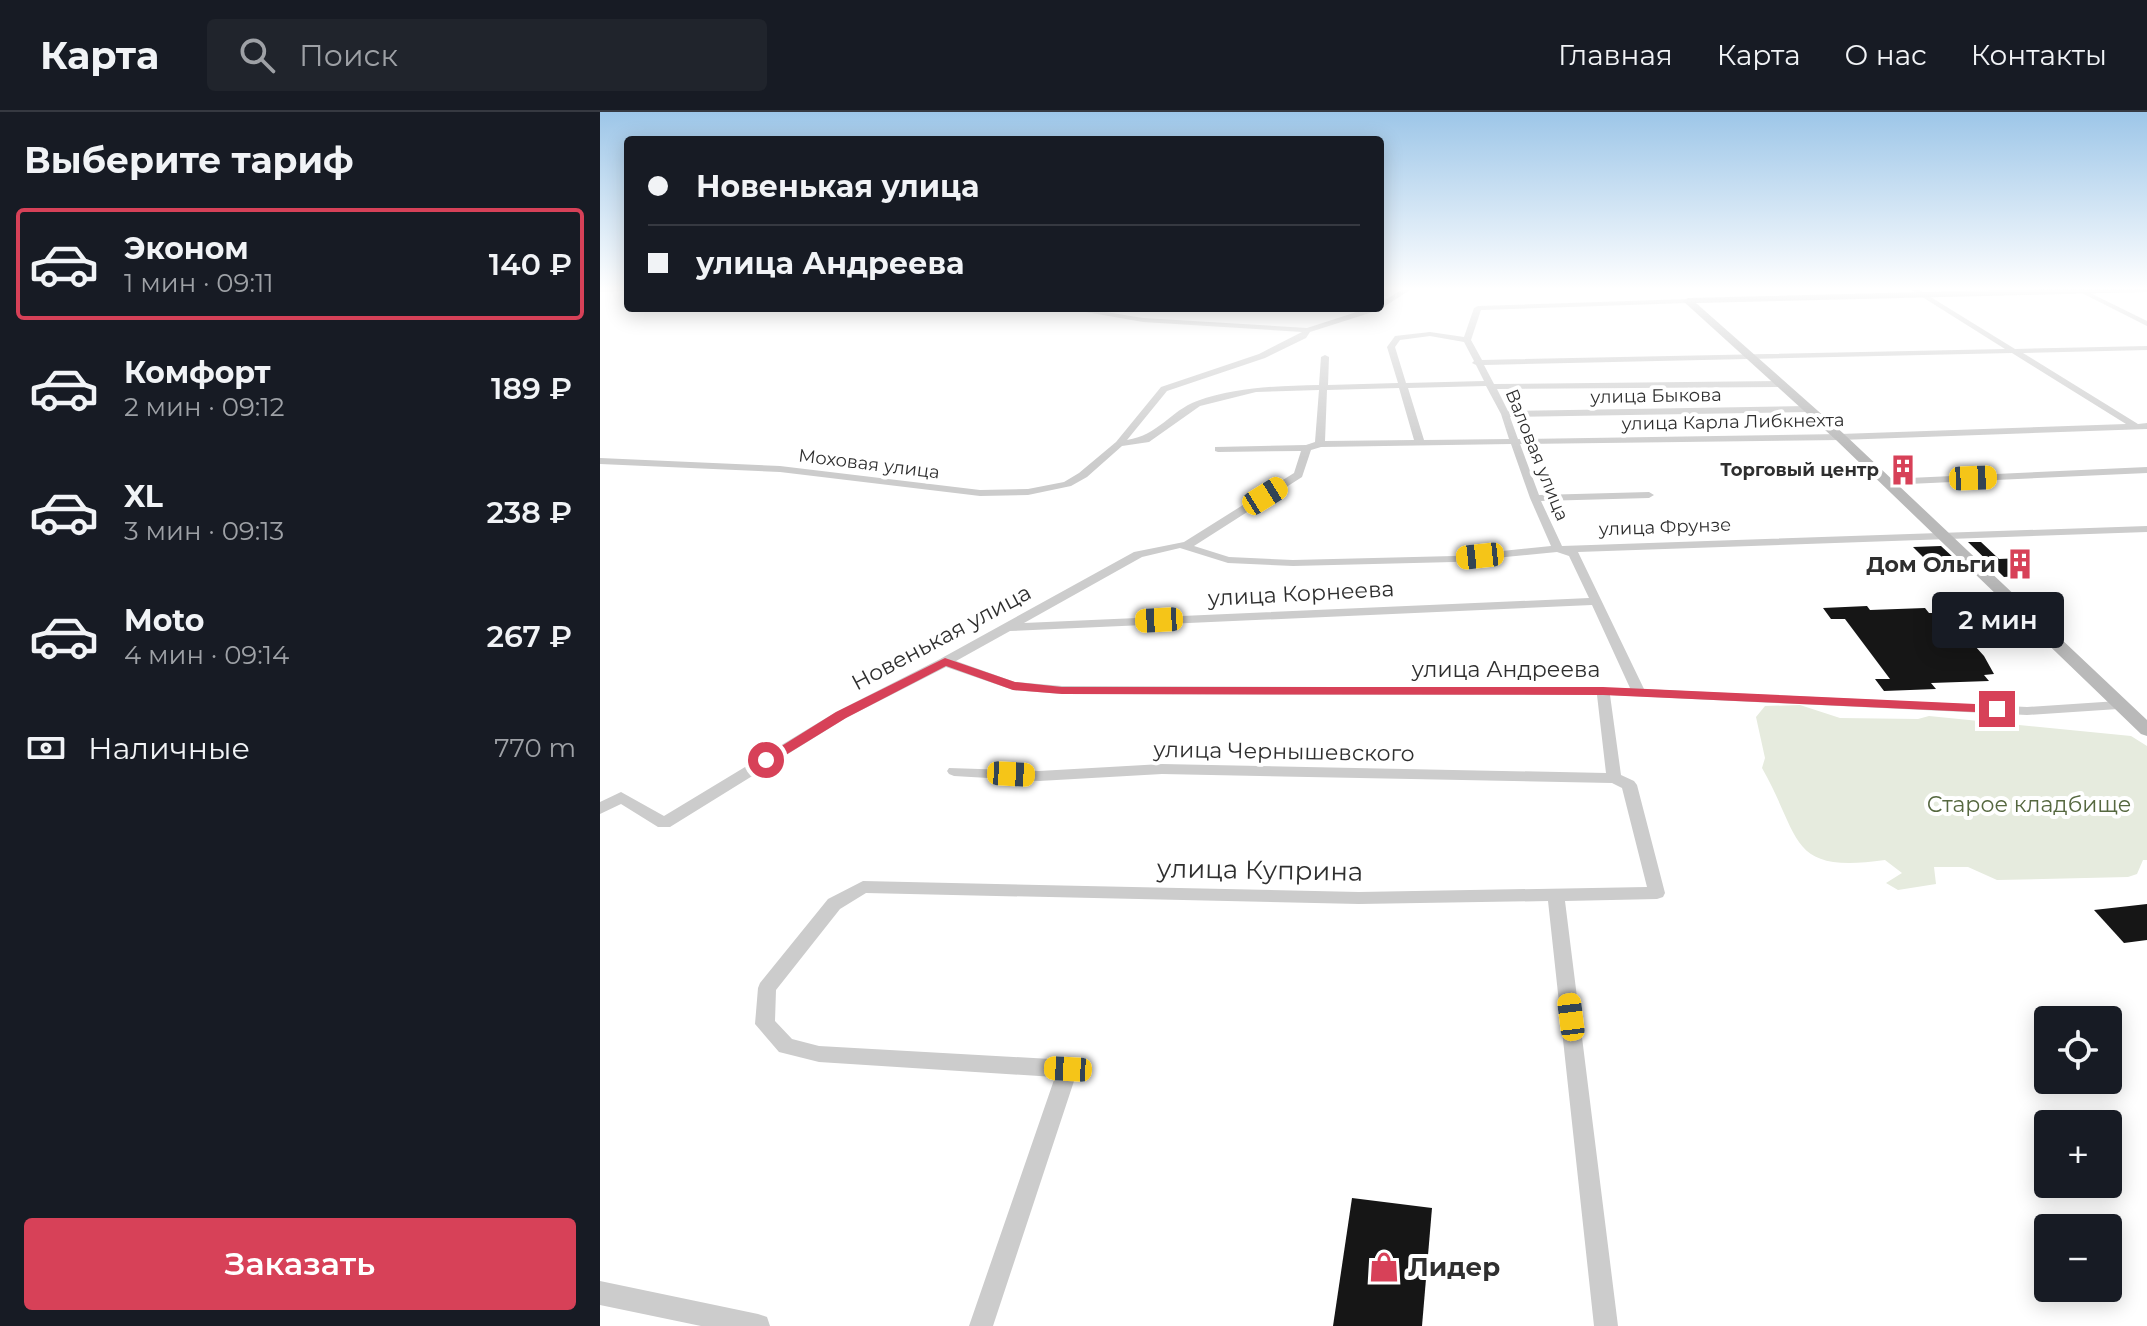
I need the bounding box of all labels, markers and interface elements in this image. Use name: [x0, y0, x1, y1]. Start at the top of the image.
search box: [207, 19, 767, 91]
text: Карта: [40, 32, 159, 79]
icon: search: [235, 33, 279, 77]
text: Поиск: [299, 37, 398, 74]
text: Главная: [1558, 38, 1673, 72]
text: Карта: [1717, 38, 1801, 72]
text: О нас: [1845, 38, 1927, 72]
text: Контакты: [1971, 38, 2107, 72]
text: Выберите тариф: [24, 138, 354, 182]
text: Новенькая улица: [696, 168, 979, 205]
icon: car: [28, 228, 100, 300]
text: Эконом: [124, 230, 249, 267]
text: улица Андреева: [696, 245, 964, 282]
text: 140 ₽: [489, 246, 572, 283]
text: 1 мин · 09:11: [124, 267, 274, 299]
icon: car: [28, 352, 100, 424]
text: Комфорт: [124, 354, 271, 391]
text: 189 ₽: [491, 370, 572, 407]
street label: улица Быкова: [1589, 384, 1722, 408]
street label: Валовая улица: [1501, 386, 1573, 524]
text: 2 мин · 09:12: [124, 391, 284, 423]
street label: улица Карла Либкнехта: [1620, 409, 1845, 435]
street label: Моховая улица: [797, 444, 941, 484]
building icon: Торговый центр: [1886, 453, 1920, 487]
place label: Торговый центр: [1720, 459, 1879, 481]
car: [1949, 465, 1997, 491]
car: [1238, 473, 1292, 519]
icon: car: [28, 476, 100, 548]
text: XL: [124, 478, 163, 515]
text: 238 ₽: [486, 494, 572, 531]
street label: улица Фрунзе: [1597, 514, 1732, 540]
text: 3 мин · 09:13: [124, 515, 284, 547]
car: [1455, 542, 1505, 570]
building icon: Дом Ольги: [2003, 547, 2037, 581]
place label: Дом Ольги: [1866, 551, 1996, 578]
street label: улица Корнеева: [1206, 575, 1395, 612]
street label: Новенькая улица: [847, 579, 1036, 696]
callout: 2 мин: [1931, 593, 2063, 649]
icon: car: [28, 600, 100, 672]
text: Moto: [124, 602, 205, 639]
text: 2 мин: [1958, 604, 2038, 636]
car: [1134, 607, 1184, 633]
text: 267 ₽: [487, 618, 572, 655]
text: 4 мин · 09:14: [124, 639, 289, 671]
street label: улица Андреева: [1411, 656, 1600, 683]
route end: [1979, 691, 2015, 727]
icon: cash: [24, 726, 68, 770]
text: Наличные: [88, 730, 250, 767]
text: 770 m: [494, 732, 576, 764]
street label: улица Чернышевского: [1152, 736, 1415, 767]
route start: [748, 742, 784, 778]
car: [986, 761, 1036, 787]
park label: Старое кладбище: [1927, 791, 2131, 818]
street label: улица Куприна: [1156, 852, 1363, 888]
car: [1556, 992, 1586, 1042]
map controls: [2034, 1006, 2122, 1302]
button: locate: [2034, 1006, 2122, 1094]
car: [1043, 1056, 1093, 1082]
button: +: [2034, 1110, 2122, 1198]
button: −: [2034, 1214, 2122, 1302]
button: Заказать: [24, 1218, 576, 1310]
shop icon: Лидер: [1367, 1250, 1401, 1284]
place label: Лидер: [1408, 1251, 1500, 1283]

